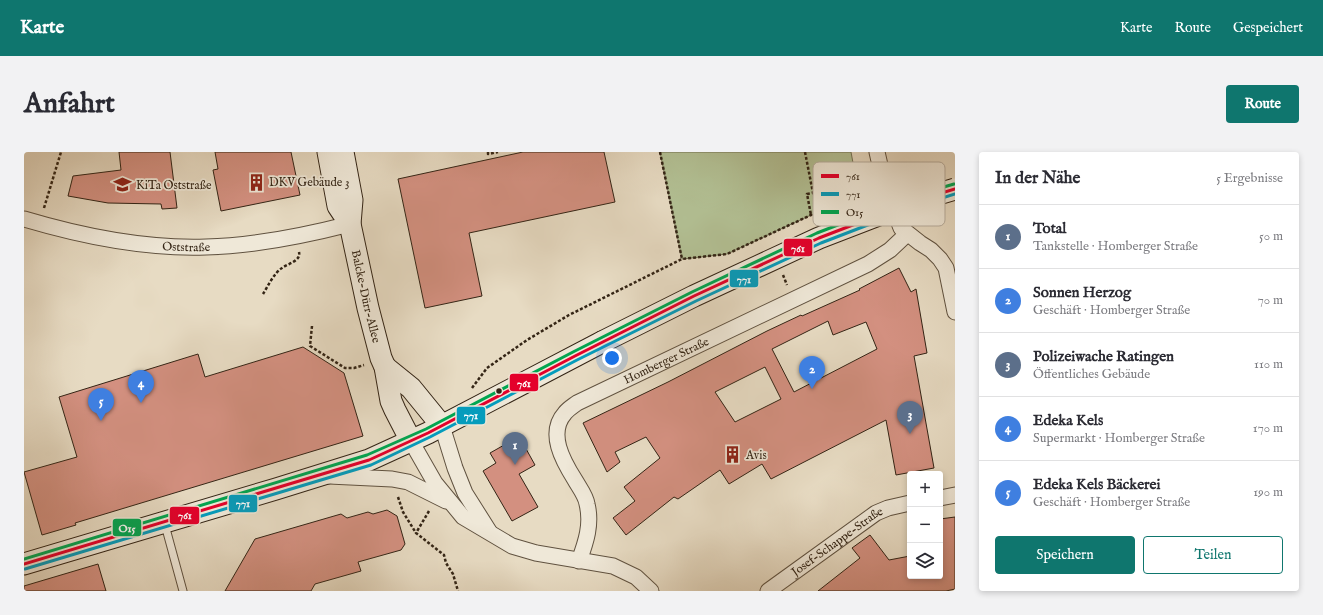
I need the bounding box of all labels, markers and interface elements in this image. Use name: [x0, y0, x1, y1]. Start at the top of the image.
text: Karte: [20, 16, 64, 40]
text: Karte: [1120, 19, 1152, 37]
text: Route: [1174, 19, 1211, 37]
text: Gespeichert: [1233, 19, 1303, 37]
button: Route: [1226, 85, 1299, 123]
text: Anfahrt: [24, 87, 115, 122]
legend: [813, 162, 945, 226]
text: In der Nähe: [995, 168, 1080, 189]
text: 761: [846, 170, 860, 184]
text: 5 Ergebnisse: [1216, 170, 1283, 187]
building icon: DKV Gebäude 3: [246, 172, 266, 192]
school or university icon: KiTa Oststraße: [113, 175, 133, 195]
place label: DKV Gebäude 3: [269, 175, 349, 190]
place label: KiTa Oststraße: [136, 178, 212, 193]
text: 771: [846, 188, 860, 202]
text: O15: [846, 206, 863, 220]
text: Total: [1033, 219, 1066, 238]
text: 1: [1006, 228, 1010, 245]
text: 50 m: [1259, 228, 1283, 245]
line badge: 761: [783, 238, 813, 257]
text: Tankstelle · Homberger Straße: [1033, 238, 1198, 255]
street label: Oststraße: [162, 239, 211, 255]
text: 761: [791, 242, 805, 256]
street label: Balcke-Dürr-Allee: [348, 249, 384, 345]
line badge: 771: [729, 269, 759, 288]
text: 771: [737, 273, 751, 287]
text: Sonnen Herzog: [1033, 283, 1131, 302]
text: 2: [1005, 292, 1011, 309]
text: 70 m: [1258, 292, 1283, 309]
text: Geschäft · Homberger Straße: [1033, 302, 1190, 319]
street label: Homberger Straße: [621, 334, 712, 388]
text: Polizeiwache Ratingen: [1033, 347, 1174, 366]
your location: [602, 348, 622, 368]
pin: 2: [799, 356, 825, 389]
text: 3: [1006, 356, 1010, 373]
text: 110 m: [1254, 356, 1283, 373]
text: Öffentliches Gebäude: [1033, 366, 1150, 383]
pin: 4: [128, 370, 154, 403]
line badge: 761: [509, 373, 539, 392]
text: 761: [517, 377, 531, 391]
unlabelled marker: [494, 386, 504, 396]
pin: 5: [88, 388, 114, 421]
pin: 3: [897, 401, 923, 434]
line badge: 771: [456, 406, 486, 425]
text: 771: [464, 409, 478, 423]
text: Edeka Kels: [1033, 411, 1103, 430]
text: 4: [1005, 420, 1011, 437]
text: 170 m: [1253, 420, 1283, 437]
text: Supermarkt · Homberger Straße: [1033, 430, 1205, 447]
pin: 1: [502, 432, 528, 465]
building icon: Avis: [723, 445, 743, 465]
place label: Avis: [745, 448, 767, 463]
map controls: [907, 471, 943, 579]
button: +: [907, 471, 943, 507]
text: Edeka Kels Bäckerei: [1033, 475, 1161, 494]
text: 5: [1006, 484, 1010, 501]
text: 190 m: [1253, 484, 1283, 501]
line badge: 771: [228, 494, 258, 513]
text: Geschäft · Homberger Straße: [1033, 494, 1190, 511]
text: 771: [236, 497, 250, 511]
street label: Josef-Schappe-Straße: [787, 504, 885, 582]
line badge: 761: [169, 506, 200, 525]
button: −: [907, 507, 943, 543]
text: 761: [178, 509, 192, 523]
line badge: O15: [112, 518, 142, 537]
text: O15: [118, 522, 136, 536]
button: Speichern: [995, 536, 1135, 574]
button: Teilen: [1143, 536, 1283, 574]
button: layers: [907, 543, 943, 579]

